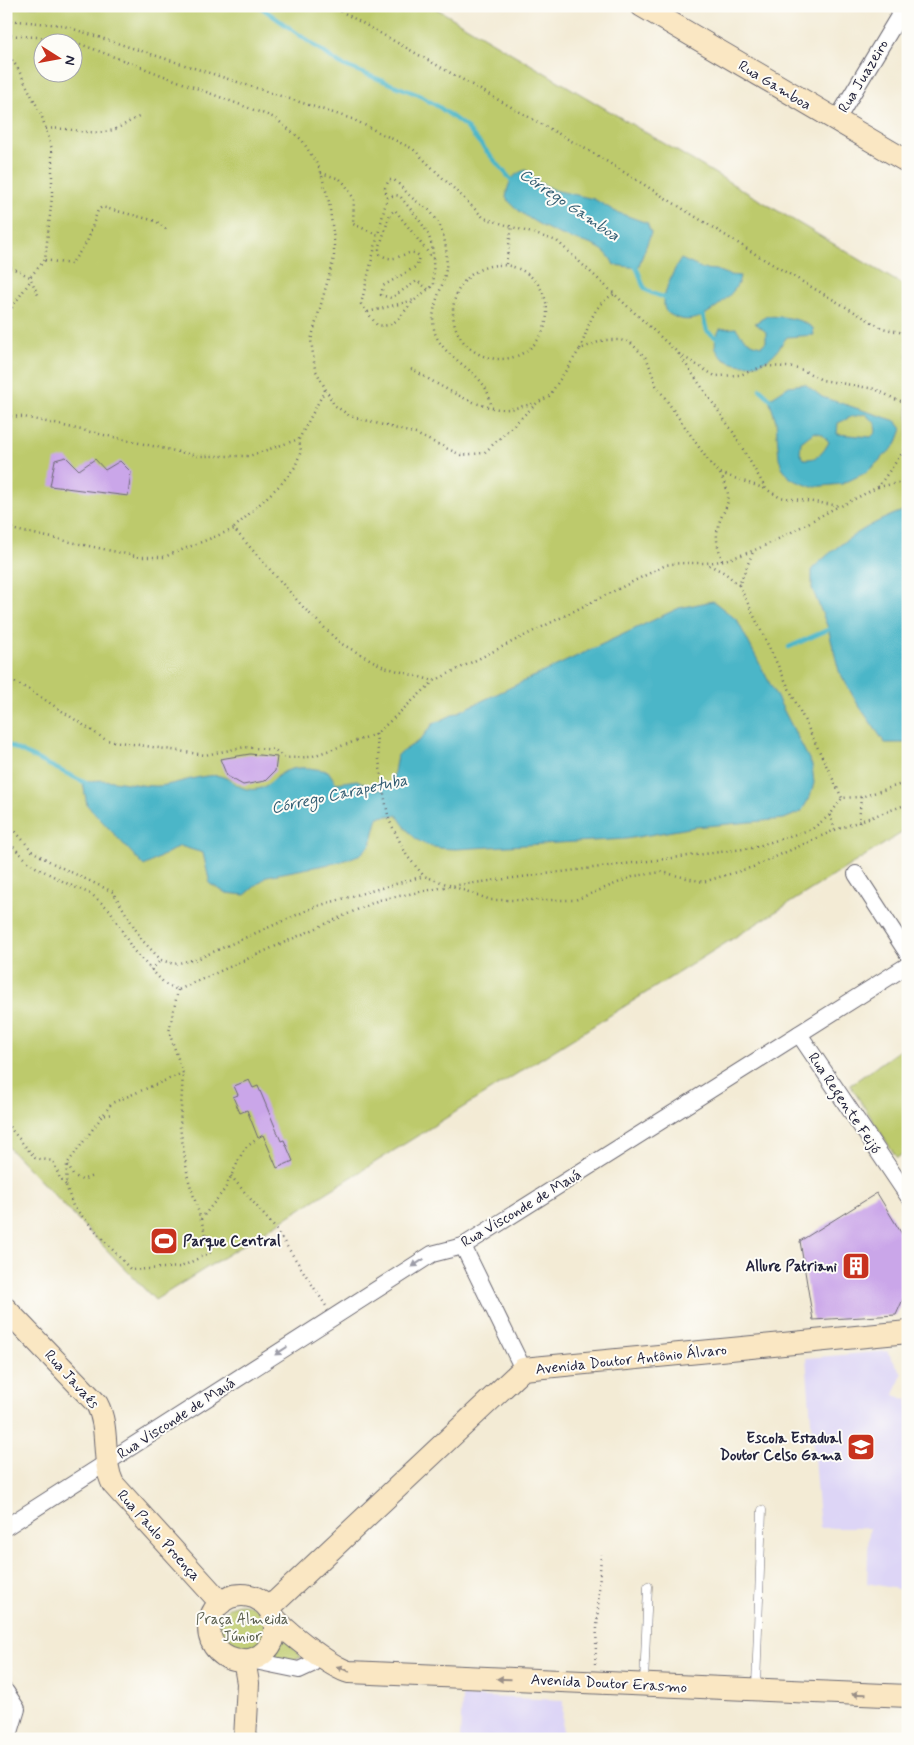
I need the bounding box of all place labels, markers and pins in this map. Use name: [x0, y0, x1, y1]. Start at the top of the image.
sports icon: Parque Central: [149, 1226, 179, 1256]
place label: Parque Central: [183, 1232, 281, 1252]
building icon: Allure Patriani: [841, 1251, 871, 1281]
place label: Allure Patriani: [745, 1257, 838, 1277]
place label: Escola Estadual Doutor Celso Gama: [720, 1429, 842, 1466]
school or university icon: Escola Estadual Doutor Celso Gama: [846, 1432, 876, 1462]

